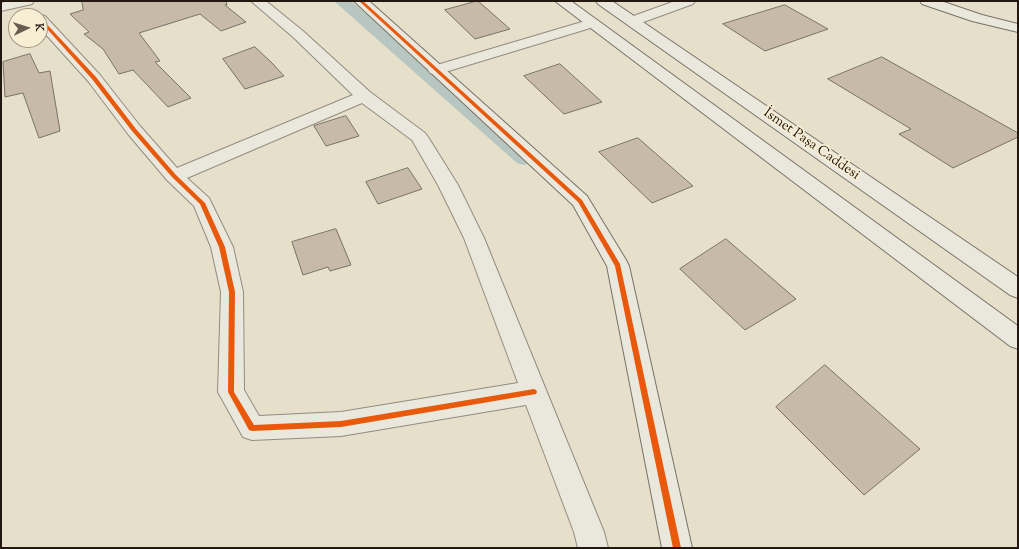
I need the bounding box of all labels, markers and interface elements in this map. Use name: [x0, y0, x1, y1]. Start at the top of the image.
north arrow: [8, 8, 48, 48]
text: K: [31, 23, 47, 32]
street label: İsmet Paşa Caddesi: [760, 106, 862, 184]

